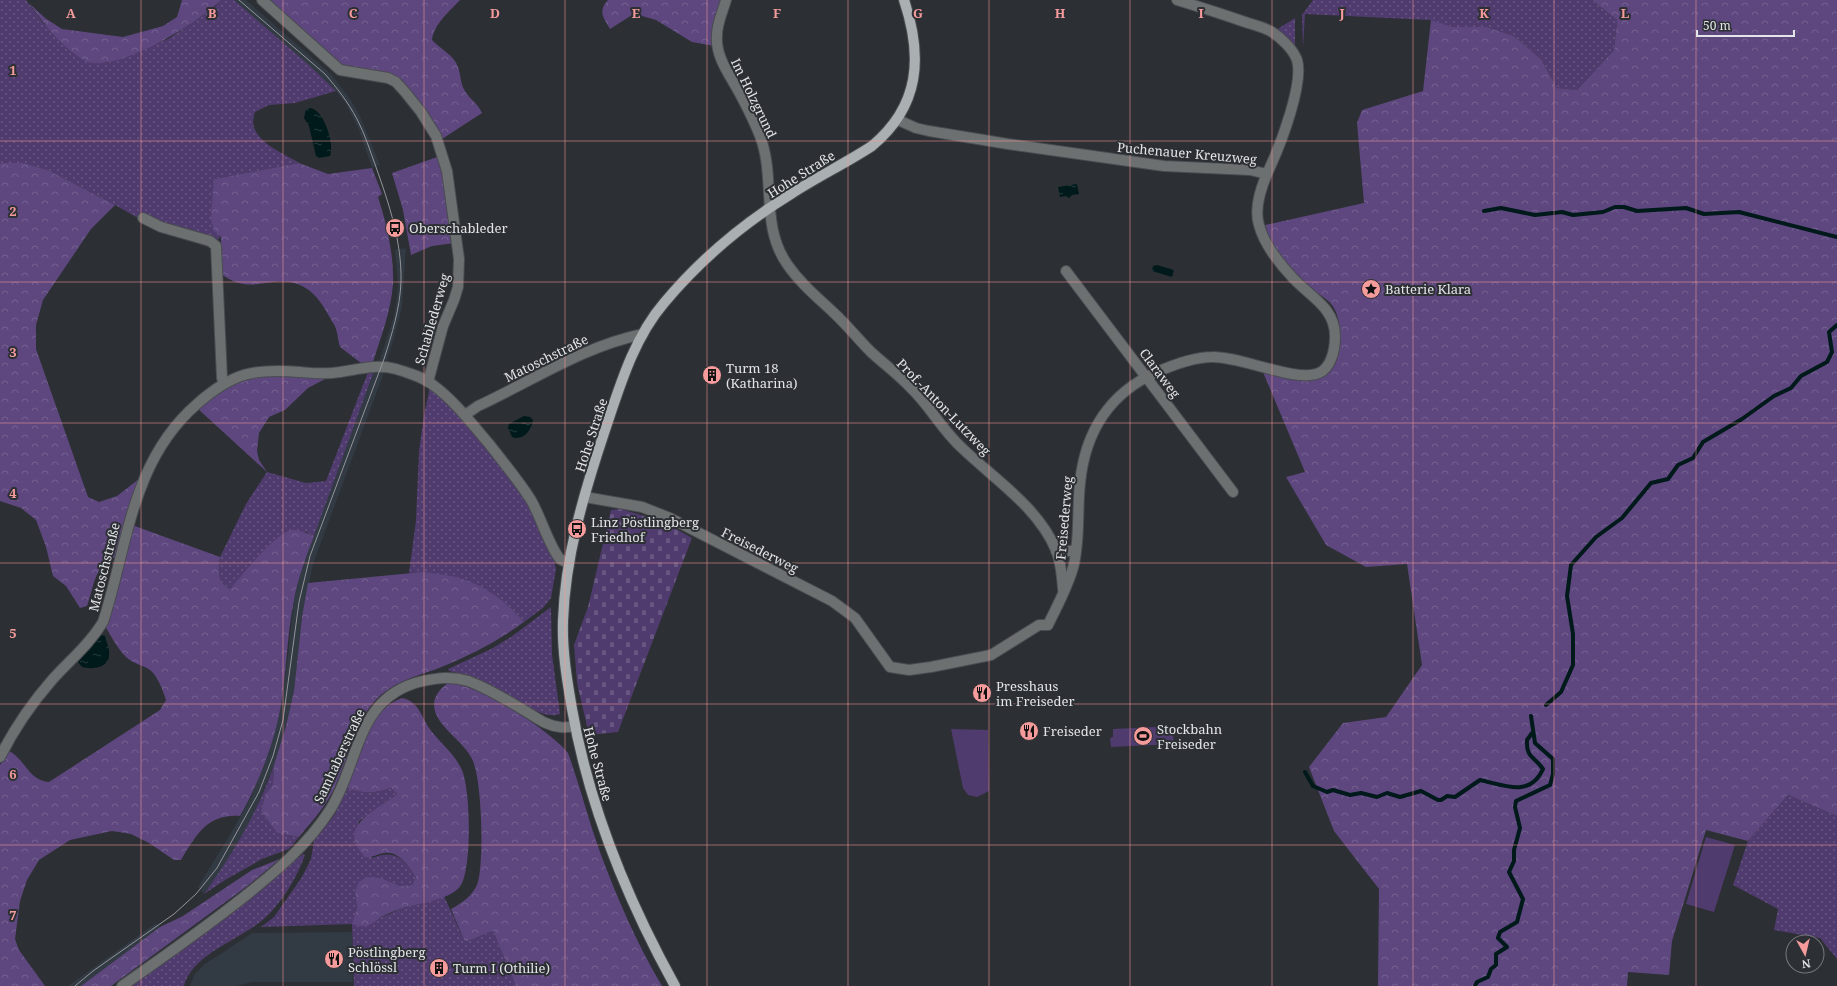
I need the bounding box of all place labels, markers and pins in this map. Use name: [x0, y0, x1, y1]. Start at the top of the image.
bus stop icon: Oberschableder: [384, 217, 406, 239]
place label: Oberschableder: [409, 219, 508, 237]
place icon: Batterie Klara: [1360, 278, 1382, 300]
place label: Batterie Klara: [1385, 280, 1471, 298]
place label: Turm 18 (Katharina): [726, 359, 798, 392]
building icon: Turm 18 (Katharina): [701, 364, 723, 386]
place label: Linz Pöstlingberg Friedhof: [591, 513, 699, 546]
bus stop icon: Linz Pöstlingberg Friedhof: [566, 518, 588, 540]
place label: Presshaus im Freiseder: [996, 677, 1075, 710]
restaurant icon: Presshaus im Freiseder: [971, 682, 993, 704]
restaurant icon: Freiseder: [1018, 720, 1040, 742]
place label: Stockbahn Freiseder: [1157, 720, 1223, 753]
place label: Freiseder: [1043, 722, 1102, 740]
sports icon: Stockbahn Freiseder: [1132, 725, 1154, 747]
place label: Pöstlingberg Schlössl: [348, 943, 425, 976]
restaurant icon: Pöstlingberg Schlössl: [323, 948, 345, 970]
building icon: Turm I (Othilie): [428, 957, 450, 979]
place label: Turm I (Othilie): [453, 959, 550, 977]

